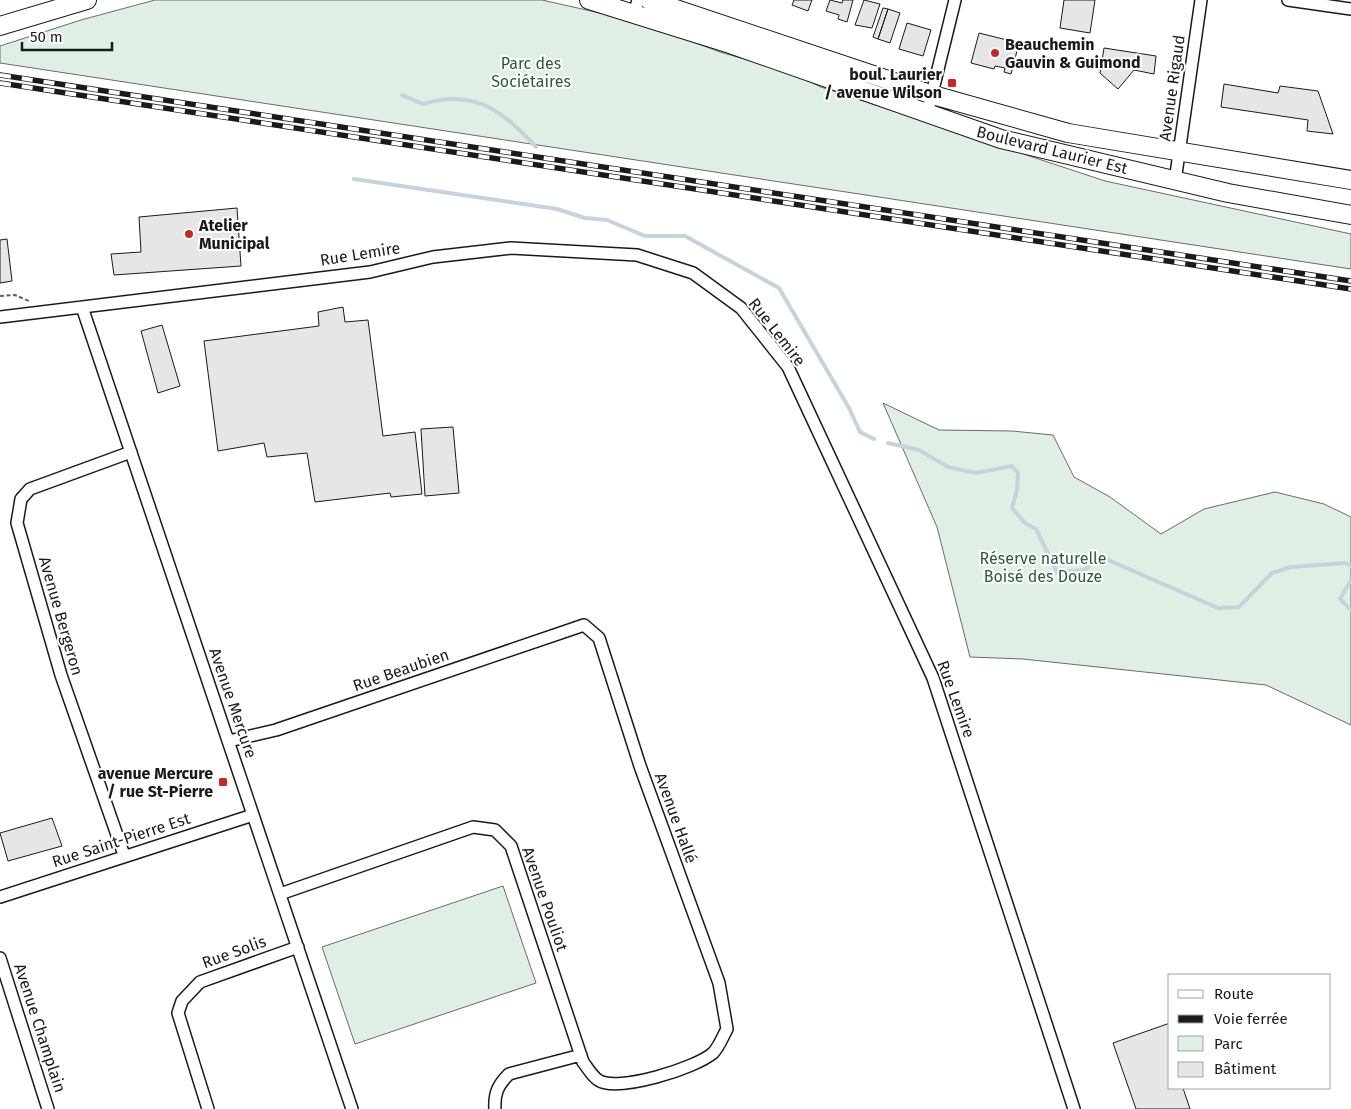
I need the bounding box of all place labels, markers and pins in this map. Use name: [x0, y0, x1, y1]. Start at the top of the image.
place label: Beauchemin Gauvin & Guimond: [1005, 35, 1141, 72]
marker: Beauchemin Gauvin & Guimond: [989, 47, 1001, 59]
place label: boul. Laurier / avenue Wilson: [824, 65, 943, 102]
marker: boul. Laurier / avenue Wilson: [946, 77, 958, 89]
place label: Atelier Municipal: [198, 216, 270, 253]
marker: Atelier Municipal: [183, 228, 195, 240]
place label: avenue Mercure / rue St-Pierre: [98, 764, 213, 801]
marker: avenue Mercure / rue St-Pierre: [217, 776, 229, 788]

